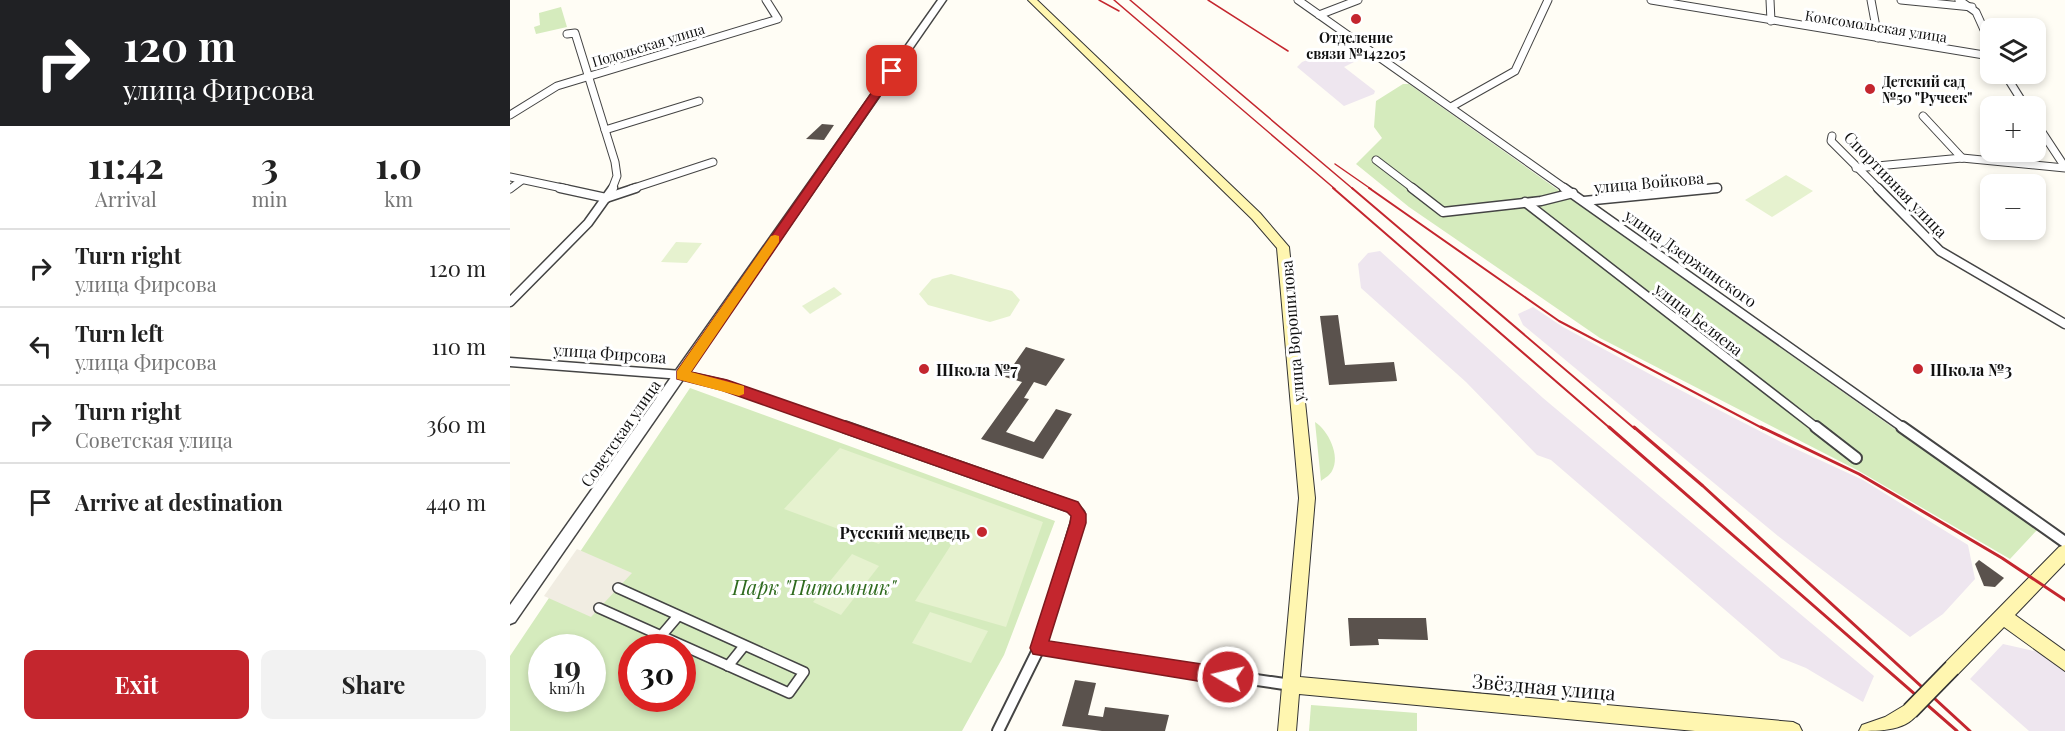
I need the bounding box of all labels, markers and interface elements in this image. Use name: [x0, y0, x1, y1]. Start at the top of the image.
street label: Комсомольская улица: [1804, 5, 1949, 47]
marker: Отделение связи №142205: [1349, 12, 1363, 26]
text: 120 m: [123, 17, 236, 73]
map controls: [1980, 18, 2046, 240]
button: layers: [1980, 18, 2046, 84]
street label: Подольская улица: [589, 19, 707, 71]
icon: right: [24, 24, 102, 102]
place label: Отделение связи №142205: [1306, 28, 1406, 63]
pin: [866, 45, 917, 96]
icon: arrive: [875, 54, 908, 87]
text: улица Фирсова: [123, 71, 314, 107]
place label: Детский сад №50 "Ручеек": [1882, 72, 1972, 107]
marker: Детский сад №50 "Ручеек": [1863, 82, 1877, 96]
button: +: [1980, 96, 2046, 162]
street label: Спортивная улица: [1840, 126, 1952, 242]
text: 11:42: [88, 140, 164, 188]
text: 3: [261, 140, 278, 188]
text: 1.0: [375, 140, 422, 188]
street label: улица Войкова: [1592, 167, 1705, 197]
button: −: [1980, 174, 2046, 240]
text: Arrival: [95, 185, 157, 212]
text: min: [252, 185, 287, 212]
text: km: [384, 185, 413, 212]
street label: улица Дзержинского: [1620, 204, 1761, 312]
text: Turn right: [75, 240, 181, 270]
icon: right: [24, 252, 57, 285]
text: 120 m: [429, 253, 486, 283]
street label: улица Ворошилова: [1275, 259, 1309, 404]
text: улица Фирсова: [75, 270, 217, 297]
street label: улица Беляева: [1650, 277, 1748, 360]
text: Turn left: [75, 318, 164, 348]
icon: left: [24, 330, 57, 363]
text: 110 m: [432, 331, 486, 361]
street label: улица Фирсова: [552, 339, 667, 367]
text: улица Фирсова: [75, 348, 217, 375]
place label: Школа №7: [936, 359, 1018, 380]
place label: Школа №3: [1930, 359, 2012, 380]
marker: Школа №7: [917, 362, 931, 376]
marker: Школа №3: [1911, 362, 1925, 376]
street label: Советская улица: [575, 375, 665, 491]
text: Turn right: [75, 396, 181, 426]
icon: right: [24, 408, 57, 441]
text: 360 m: [426, 409, 486, 439]
text: Советская улица: [75, 426, 233, 453]
icon: arrive: [24, 486, 57, 519]
text: Arrive at destination: [75, 487, 283, 517]
text: 440 m: [426, 487, 486, 517]
place label: Русский медведь: [839, 522, 970, 543]
marker: Русский медведь: [975, 525, 989, 539]
park label: Парк "Питомник": [731, 573, 897, 600]
speed limit sign: 30: [618, 634, 696, 712]
position arrow: [1196, 645, 1260, 709]
text: 19: [553, 646, 581, 686]
button: Exit: [24, 650, 249, 719]
button: Share: [261, 650, 486, 719]
street label: Звёздная улица: [1471, 666, 1617, 706]
text: km/h: [549, 678, 585, 698]

